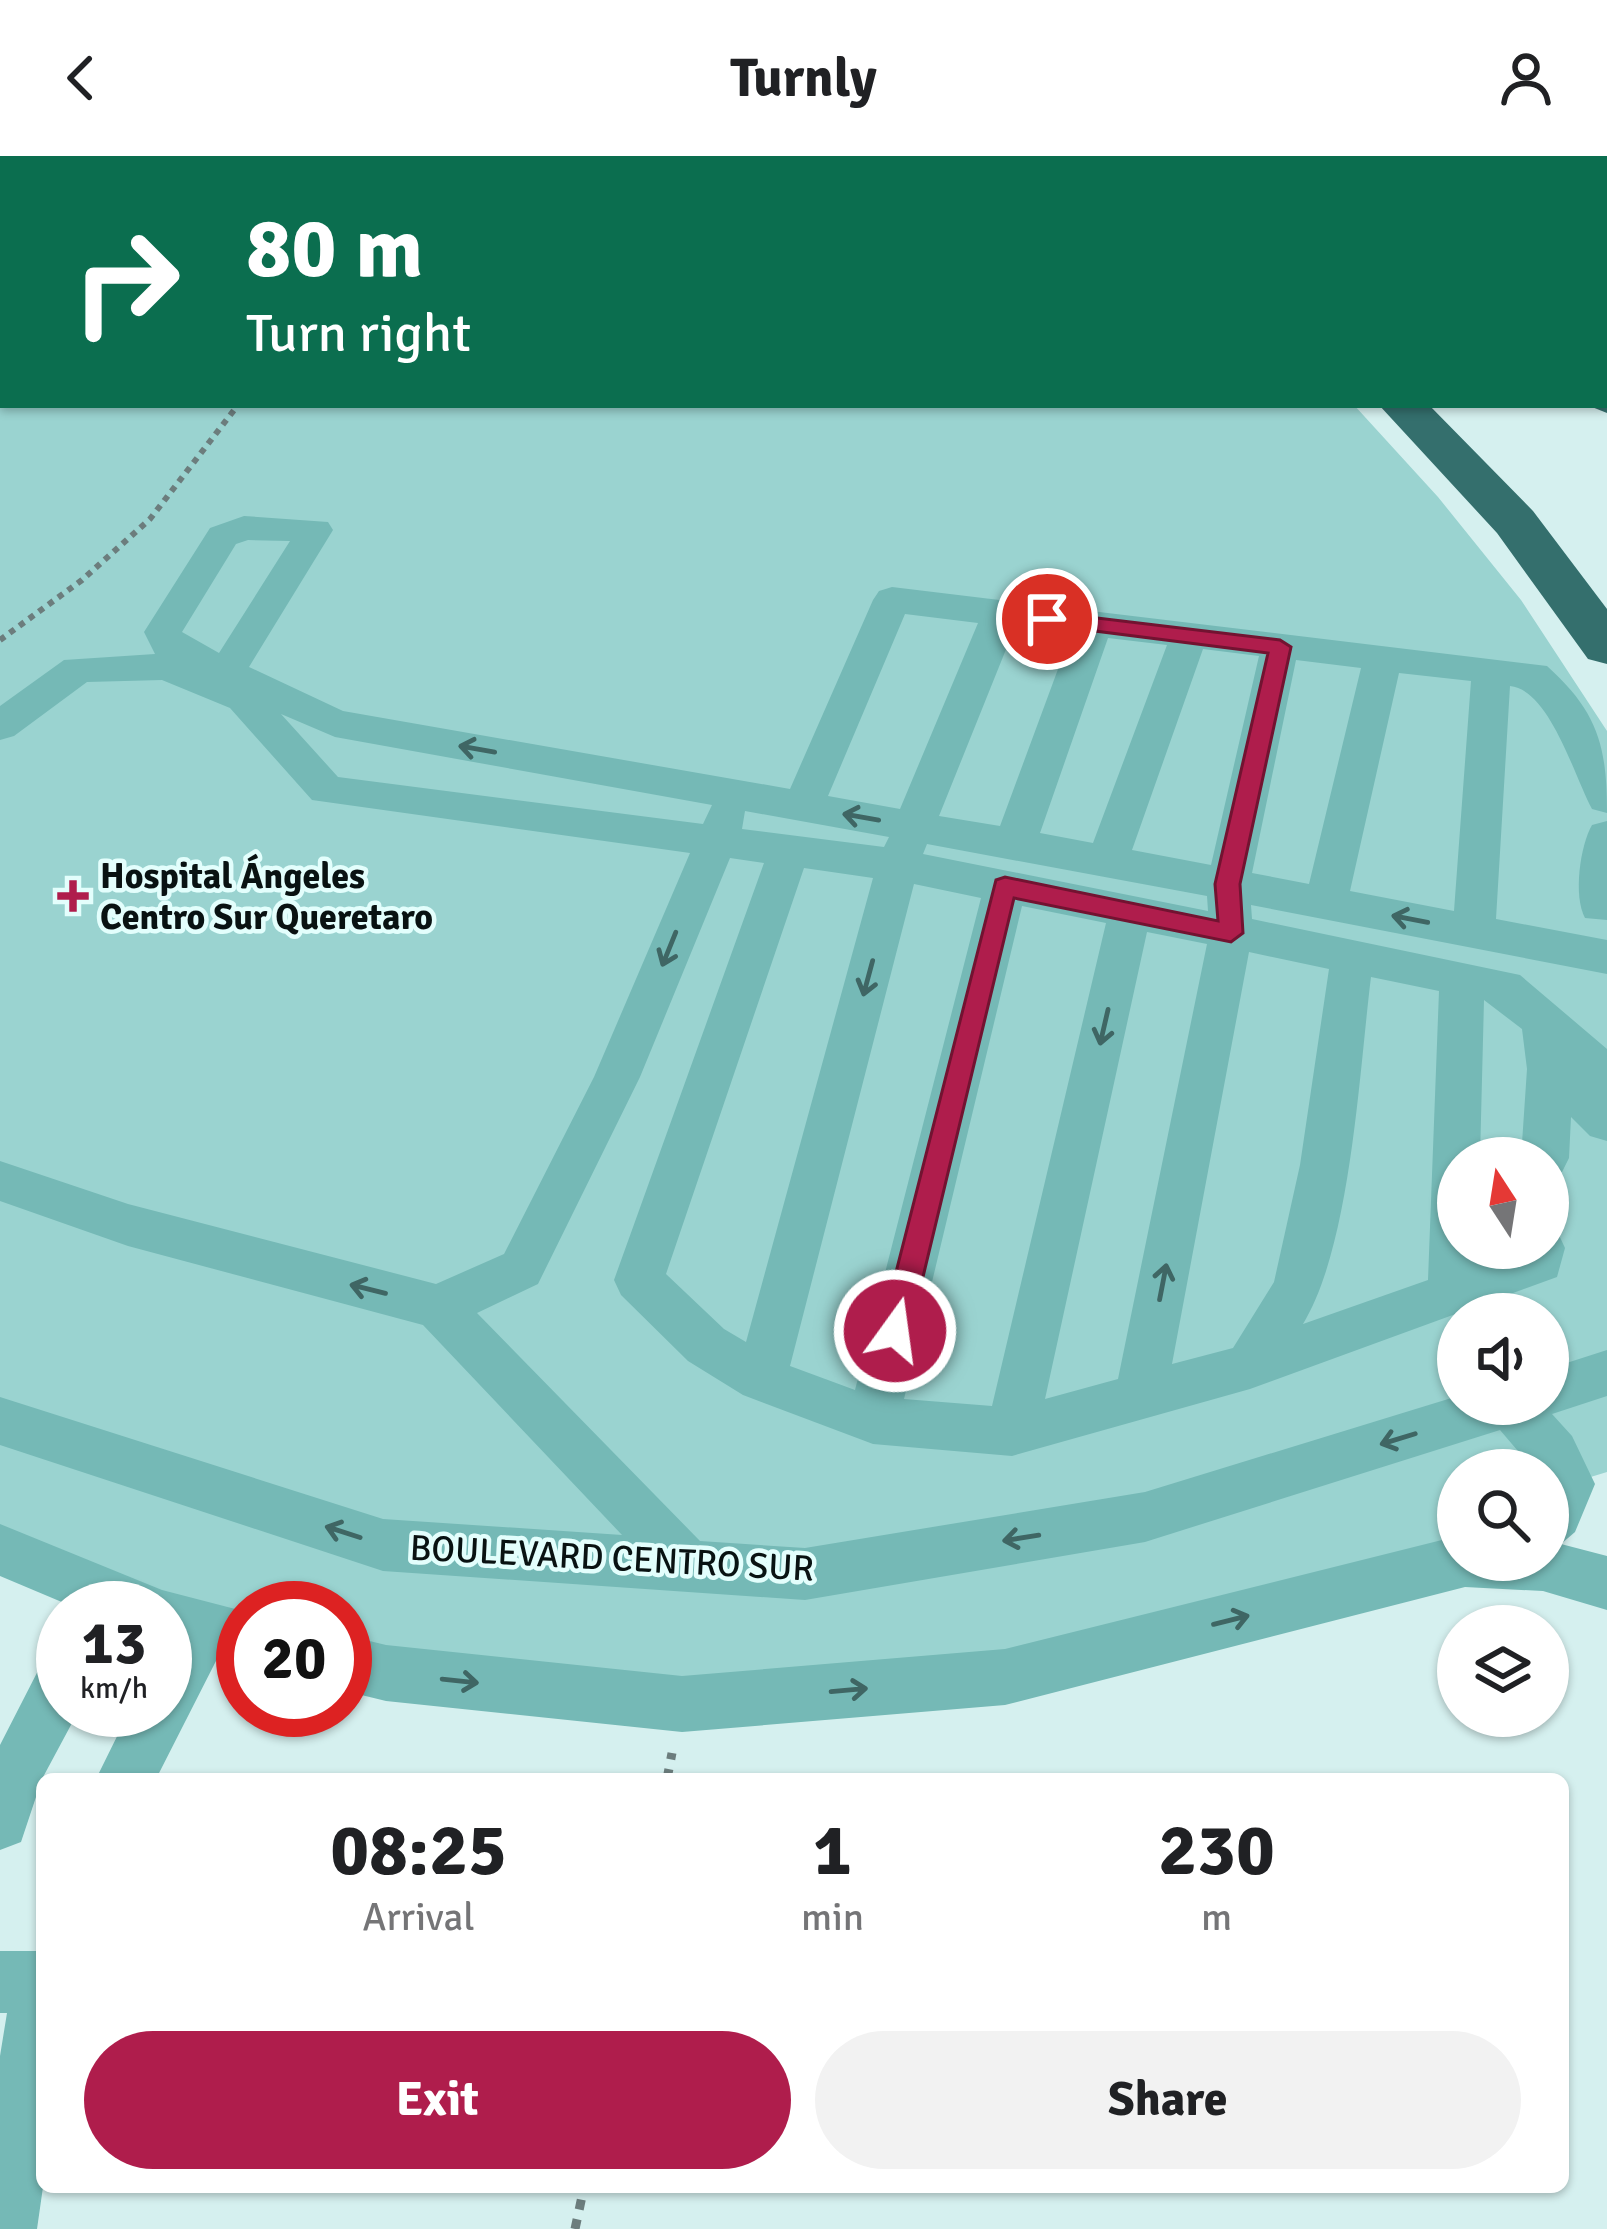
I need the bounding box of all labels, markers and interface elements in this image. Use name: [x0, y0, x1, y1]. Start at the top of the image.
icon: back: [48, 45, 114, 111]
text: Turnly: [730, 45, 877, 112]
icon: person: [1493, 45, 1559, 111]
text: 80 m: [246, 197, 423, 301]
icon: right: [48, 204, 204, 360]
text: Turn right: [246, 300, 471, 367]
pin: [996, 568, 1098, 670]
icon: arrive: [1014, 586, 1080, 652]
one-way arrow: [459, 736, 498, 759]
one-way arrow: [842, 804, 881, 827]
place label: Hospital Ángeles Centro Sur Queretaro: [100, 853, 433, 940]
marker: Hospital Ángeles Centro Sur Queretaro: [57, 880, 89, 912]
one-way arrow: [1391, 907, 1430, 929]
one-way arrow: [657, 930, 678, 967]
one-way arrow: [856, 958, 878, 996]
one-way arrow: [1092, 1007, 1114, 1045]
north arrow: [1437, 1137, 1569, 1269]
map controls: [1437, 1137, 1569, 1737]
one-way arrow: [1153, 1263, 1175, 1302]
position arrow: [832, 1268, 958, 1394]
one-way arrow: [350, 1277, 388, 1299]
button: sound: [1437, 1293, 1569, 1425]
one-way arrow: [1380, 1429, 1418, 1451]
button: search: [1437, 1449, 1569, 1581]
one-way arrow: [325, 1519, 363, 1541]
street label: BOULEVARD CENTRO SUR: [409, 1525, 815, 1592]
one-way arrow: [1003, 1527, 1042, 1550]
speed limit sign: 20: [216, 1581, 372, 1737]
button: layers: [1437, 1605, 1569, 1737]
text: 13: [82, 1607, 146, 1681]
one-way arrow: [1211, 1608, 1249, 1630]
text: km/h: [80, 1670, 148, 1707]
one-way arrow: [440, 1670, 479, 1693]
one-way arrow: [829, 1678, 868, 1701]
text: 08:25: [330, 1806, 507, 1895]
text: 1: [813, 1806, 852, 1895]
text: 230: [1158, 1806, 1275, 1895]
text: Arrival: [362, 1893, 475, 1941]
text: min: [801, 1893, 864, 1941]
text: m: [1201, 1893, 1232, 1941]
button: Exit: [84, 2031, 791, 2169]
button: Share: [815, 2031, 1521, 2169]

